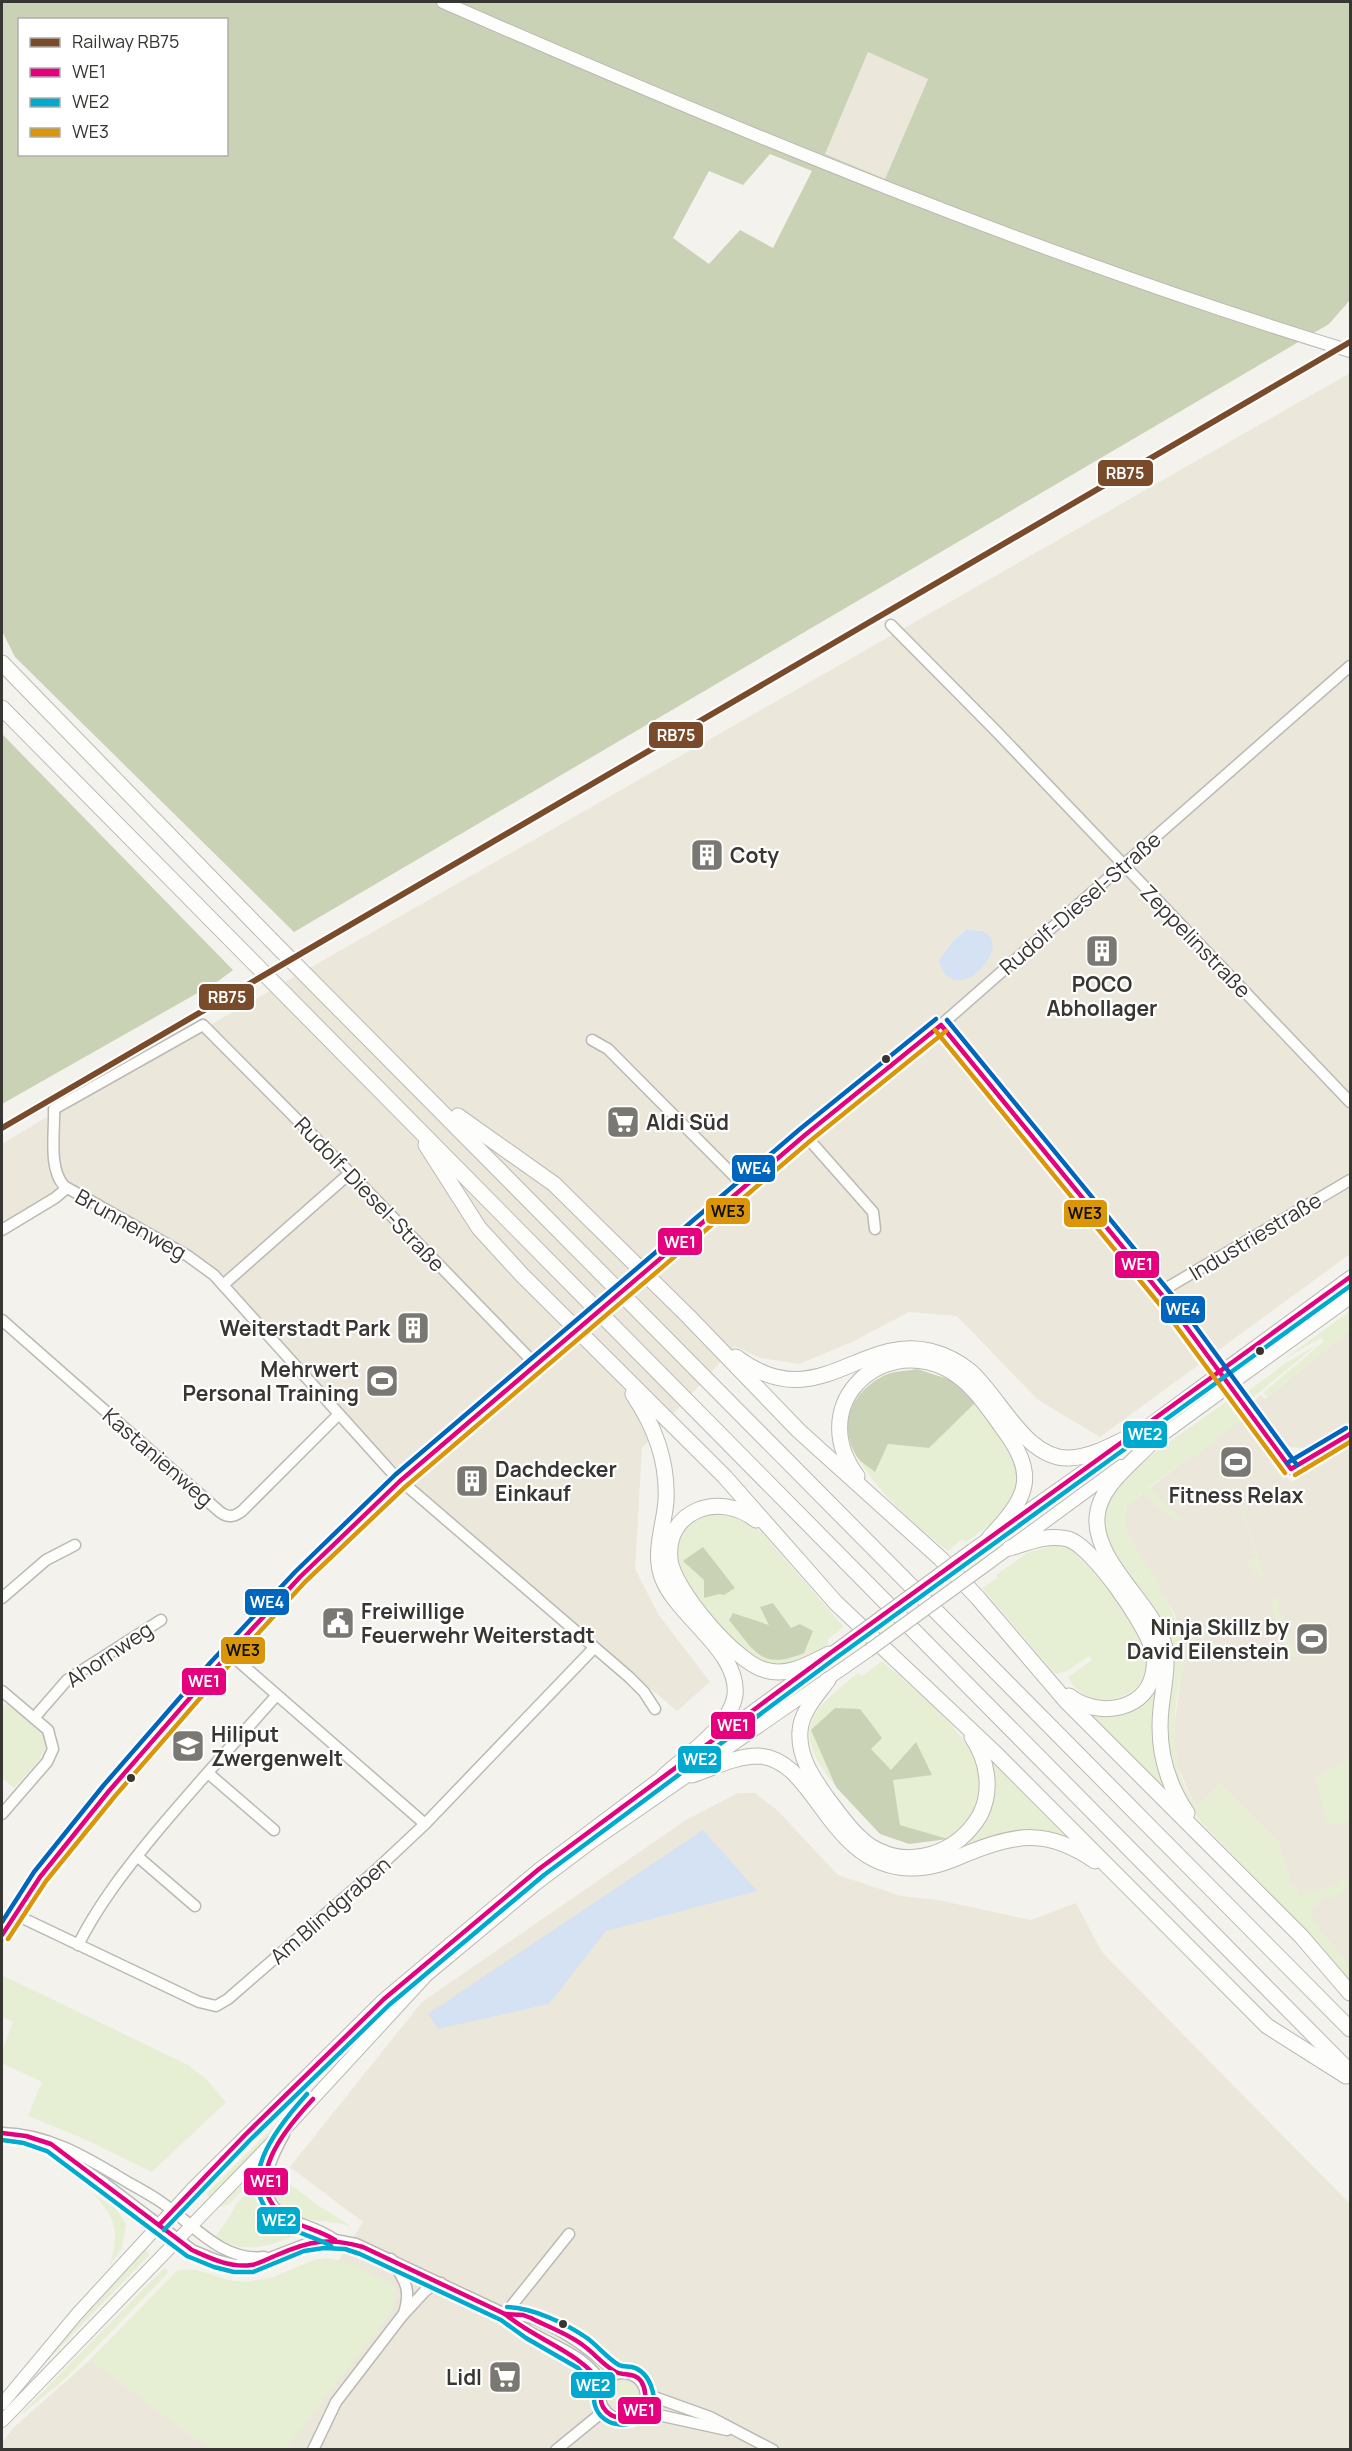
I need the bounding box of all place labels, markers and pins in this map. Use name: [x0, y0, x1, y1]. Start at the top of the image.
building icon: Coty: [689, 837, 725, 873]
place label: Coty: [730, 841, 779, 869]
building icon: POCO Abhollager: [1084, 933, 1120, 969]
place label: POCO Abhollager: [1047, 970, 1157, 1022]
unlabelled marker: [880, 1053, 892, 1065]
supermarket icon: Aldi Süd: [605, 1104, 641, 1140]
place label: Aldi Süd: [646, 1108, 729, 1136]
building icon: Weiterstadt Park: [395, 1310, 431, 1346]
place label: Weiterstadt Park: [219, 1314, 391, 1342]
unlabelled marker: [1254, 1345, 1266, 1357]
place label: Mehrwert Personal Training: [183, 1355, 359, 1407]
sports icon: Mehrwert Personal Training: [364, 1363, 400, 1399]
sports icon: Fitness Relax: [1218, 1444, 1254, 1480]
place label: Dachdecker Einkauf: [495, 1455, 617, 1507]
building icon: Dachdecker Einkauf: [454, 1463, 490, 1499]
place label: Fitness Relax: [1169, 1481, 1304, 1509]
place label: Freiwillige Feuerwehr Weiterstadt: [361, 1597, 595, 1649]
public building icon: Freiwillige Feuerwehr Weiterstadt: [320, 1605, 356, 1641]
place label: Ninja Skillz by David Eilenstein: [1127, 1613, 1289, 1665]
sports icon: Ninja Skillz by David Eilenstein: [1294, 1621, 1330, 1657]
place label: Hiliput Zwergenwelt: [211, 1720, 343, 1772]
school or university icon: Hiliput Zwergenwelt: [170, 1728, 206, 1764]
unlabelled marker: [125, 1772, 137, 1784]
unlabelled marker: [557, 2318, 569, 2330]
supermarket icon: Lidl: [487, 2359, 523, 2395]
place label: Lidl: [446, 2363, 482, 2391]

